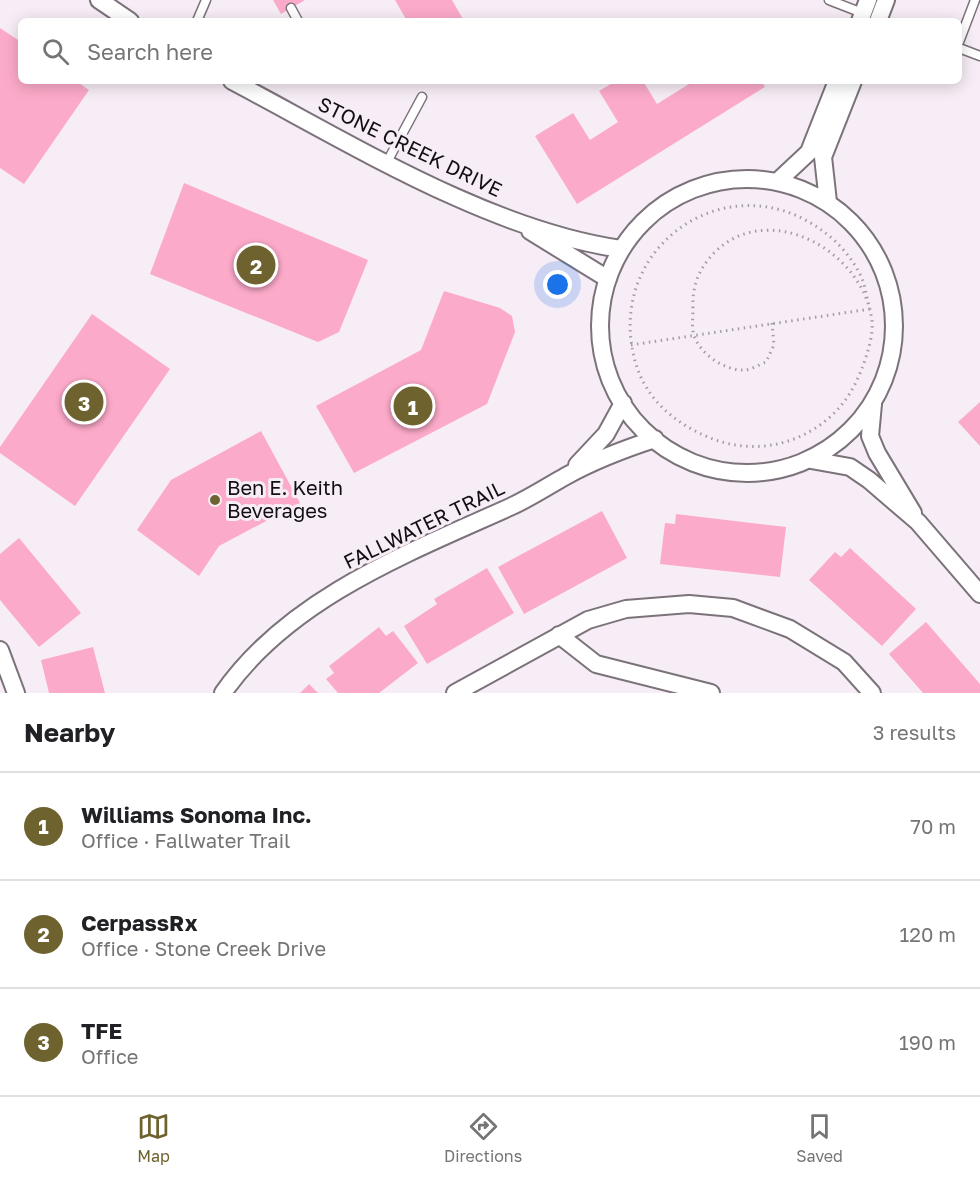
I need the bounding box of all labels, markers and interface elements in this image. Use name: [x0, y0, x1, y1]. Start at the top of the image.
search box: [18, 18, 962, 84]
icon: search: [39, 35, 72, 68]
text: Search here: [87, 38, 213, 65]
street label: STONE CREEK DRIVE: [315, 91, 506, 201]
pin: 2: [236, 242, 276, 288]
your location: [543, 270, 572, 299]
pin: 3: [64, 380, 104, 424]
pin: 1: [394, 384, 432, 428]
place label: Ben E. Keith Beverages: [227, 475, 343, 522]
street label: FALLWATER TRAIL: [339, 475, 508, 573]
marker: Ben E. Keith Beverages: [208, 493, 222, 507]
text: Nearby: [24, 717, 115, 748]
text: 3 results: [873, 720, 956, 744]
text: Williams Sonoma Inc.: [81, 801, 312, 828]
text: 1: [38, 814, 49, 838]
text: 70 m: [910, 814, 956, 838]
text: Office · Fallwater Trail: [81, 828, 290, 852]
text: CerpassRx: [81, 909, 198, 936]
text: 2: [37, 922, 50, 946]
text: 120 m: [900, 922, 956, 946]
text: Office · Stone Creek Drive: [81, 936, 326, 960]
text: TFE: [81, 1017, 122, 1044]
text: 3: [37, 1030, 50, 1054]
text: 190 m: [899, 1030, 956, 1054]
text: Office: [81, 1044, 138, 1068]
tab: Map: [137, 1110, 170, 1166]
tab: Directions: [444, 1110, 522, 1166]
tab: Saved: [796, 1110, 843, 1166]

